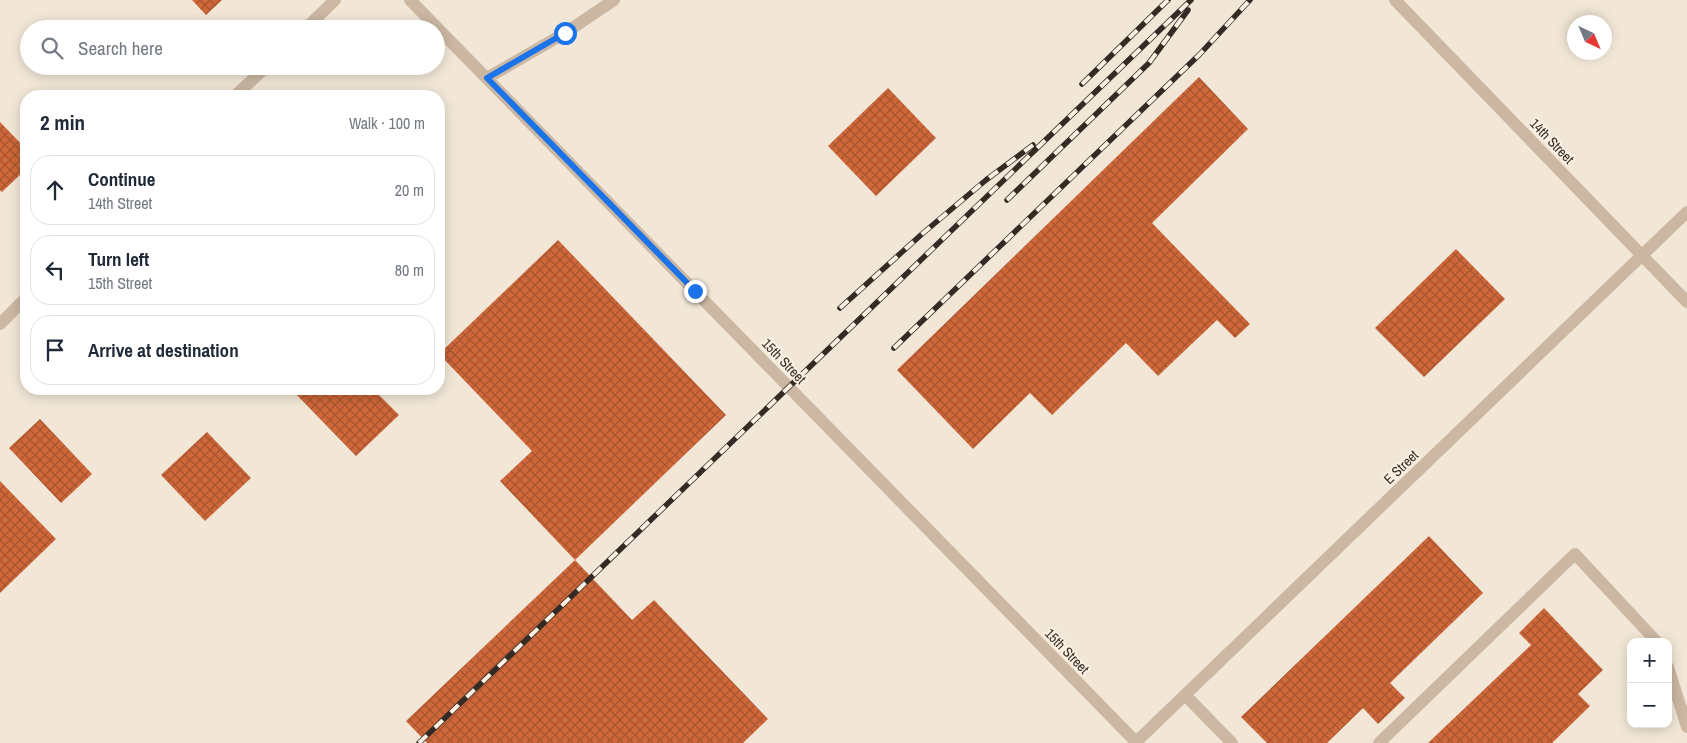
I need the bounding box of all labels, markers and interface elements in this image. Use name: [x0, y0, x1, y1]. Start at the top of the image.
north arrow: [1567, 15, 1612, 60]
search box: [20, 20, 445, 75]
route start: [554, 22, 577, 45]
icon: search: [38, 34, 66, 62]
text: Search here: [78, 35, 163, 61]
text: 2 min: [40, 108, 85, 137]
text: Walk · 100 m: [349, 112, 425, 134]
street label: 14th Street: [1526, 115, 1578, 167]
text: Continue: [88, 166, 156, 192]
icon: ahead: [41, 176, 69, 204]
text: 20 m: [395, 179, 424, 201]
text: 14th Street: [88, 192, 152, 214]
text: Turn left: [88, 246, 149, 272]
icon: left: [41, 256, 69, 284]
text: 80 m: [395, 259, 424, 281]
text: 15th Street: [88, 272, 152, 294]
route end: [684, 280, 707, 303]
street label: 15th Street: [758, 335, 810, 387]
icon: arrive: [41, 336, 69, 364]
text: Arrive at destination: [88, 337, 239, 363]
street label: E Street: [1380, 446, 1422, 488]
street label: 15th Street: [1041, 625, 1093, 677]
map controls: [1627, 638, 1672, 728]
button: +: [1627, 638, 1672, 683]
button: −: [1627, 683, 1672, 728]

